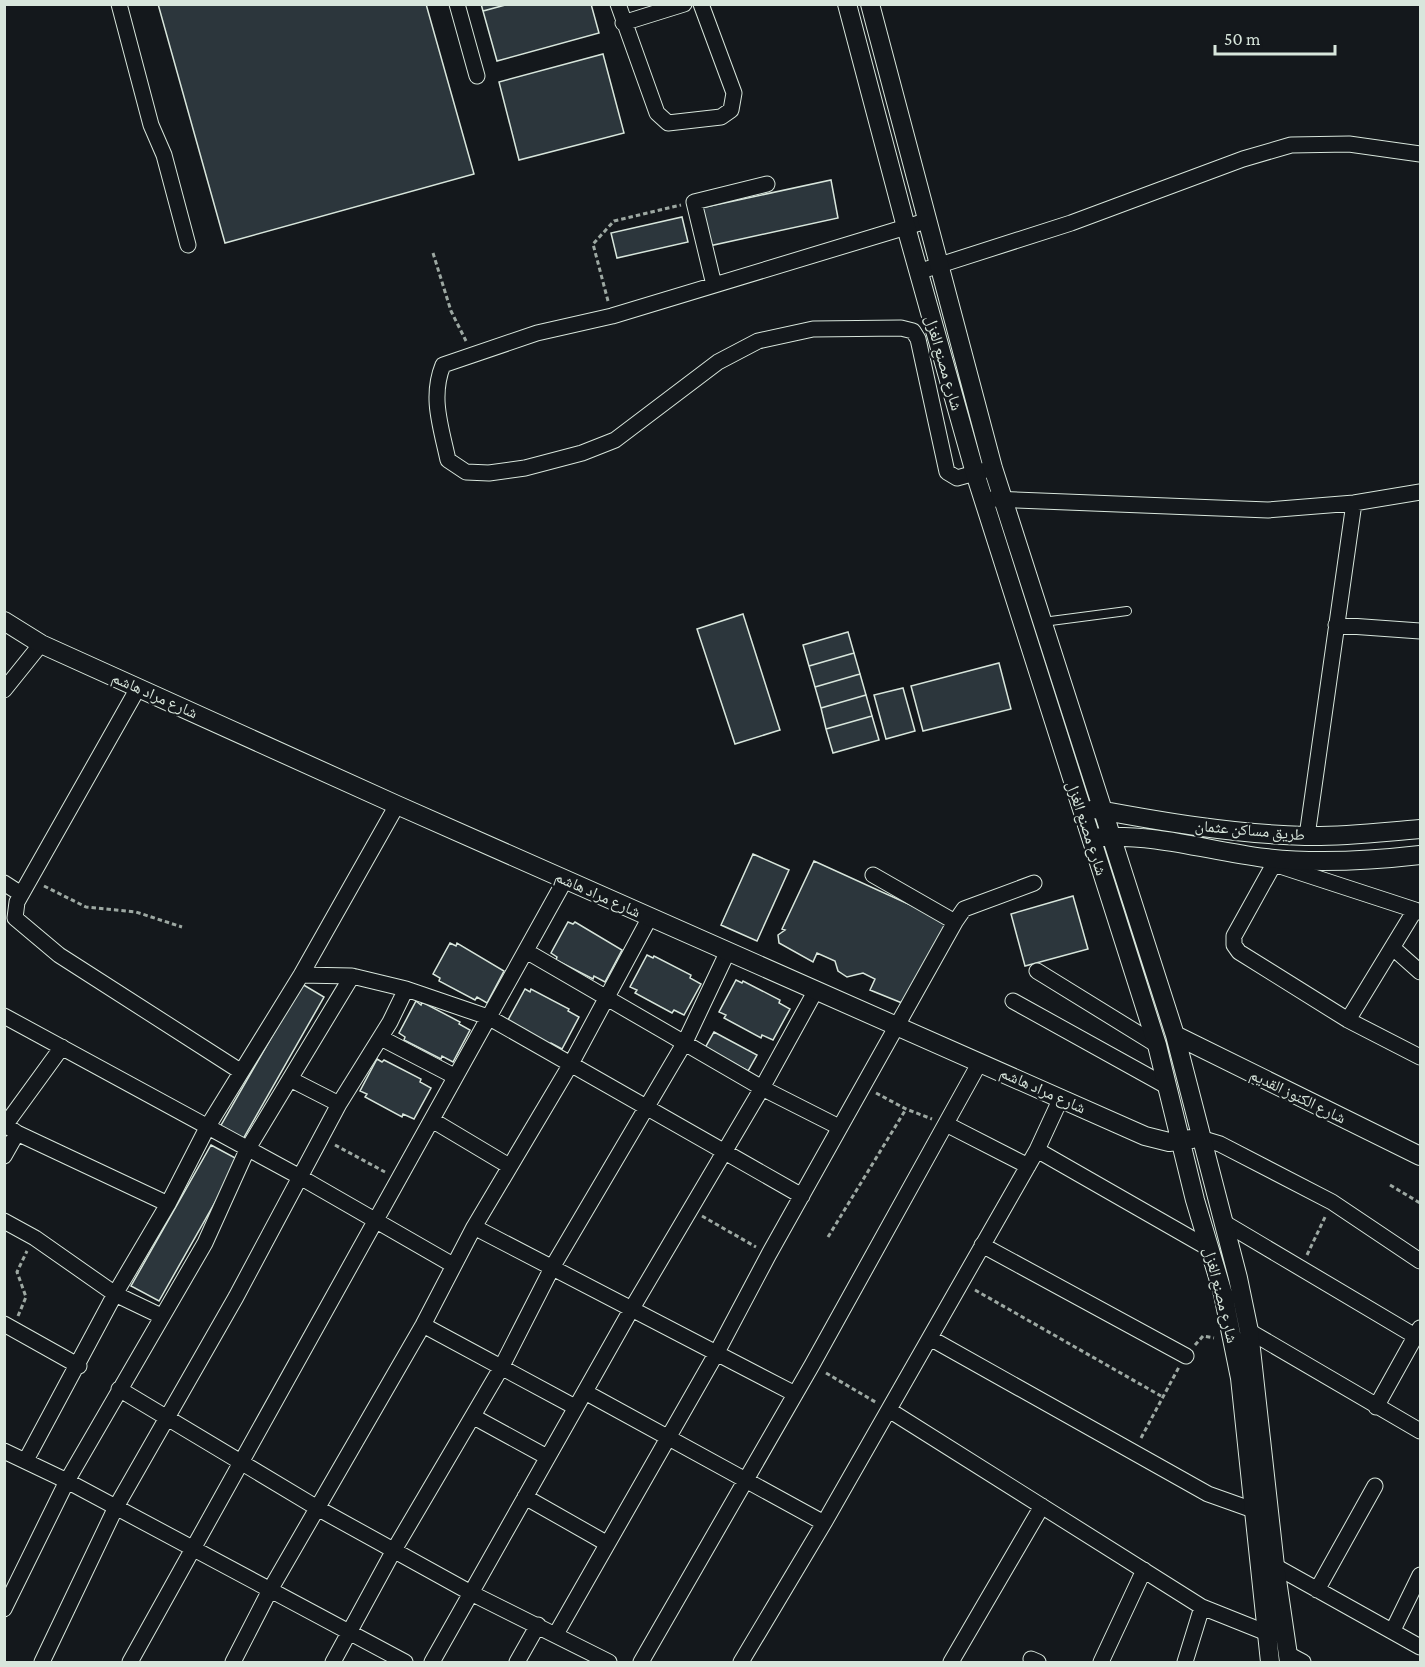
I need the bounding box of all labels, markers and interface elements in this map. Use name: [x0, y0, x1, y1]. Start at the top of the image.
scale bar: [1215, 18, 1335, 56]
text: 50 m: [1224, 29, 1261, 49]
street label: شارع مصنع الغزل: [920, 313, 966, 413]
street label: شارع مراد هاشم: [109, 669, 200, 723]
street label: شارع مصنع الغزل: [1062, 779, 1110, 878]
street label: طريق مساكن عثمان: [1194, 817, 1306, 845]
street label: شارع مراد هاشم: [552, 868, 643, 922]
street label: شارع مراد هاشم: [997, 1064, 1088, 1118]
street label: شارع الكنوز القديم: [1247, 1066, 1349, 1128]
street label: شارع مصنع الغزل: [1199, 1245, 1241, 1345]

